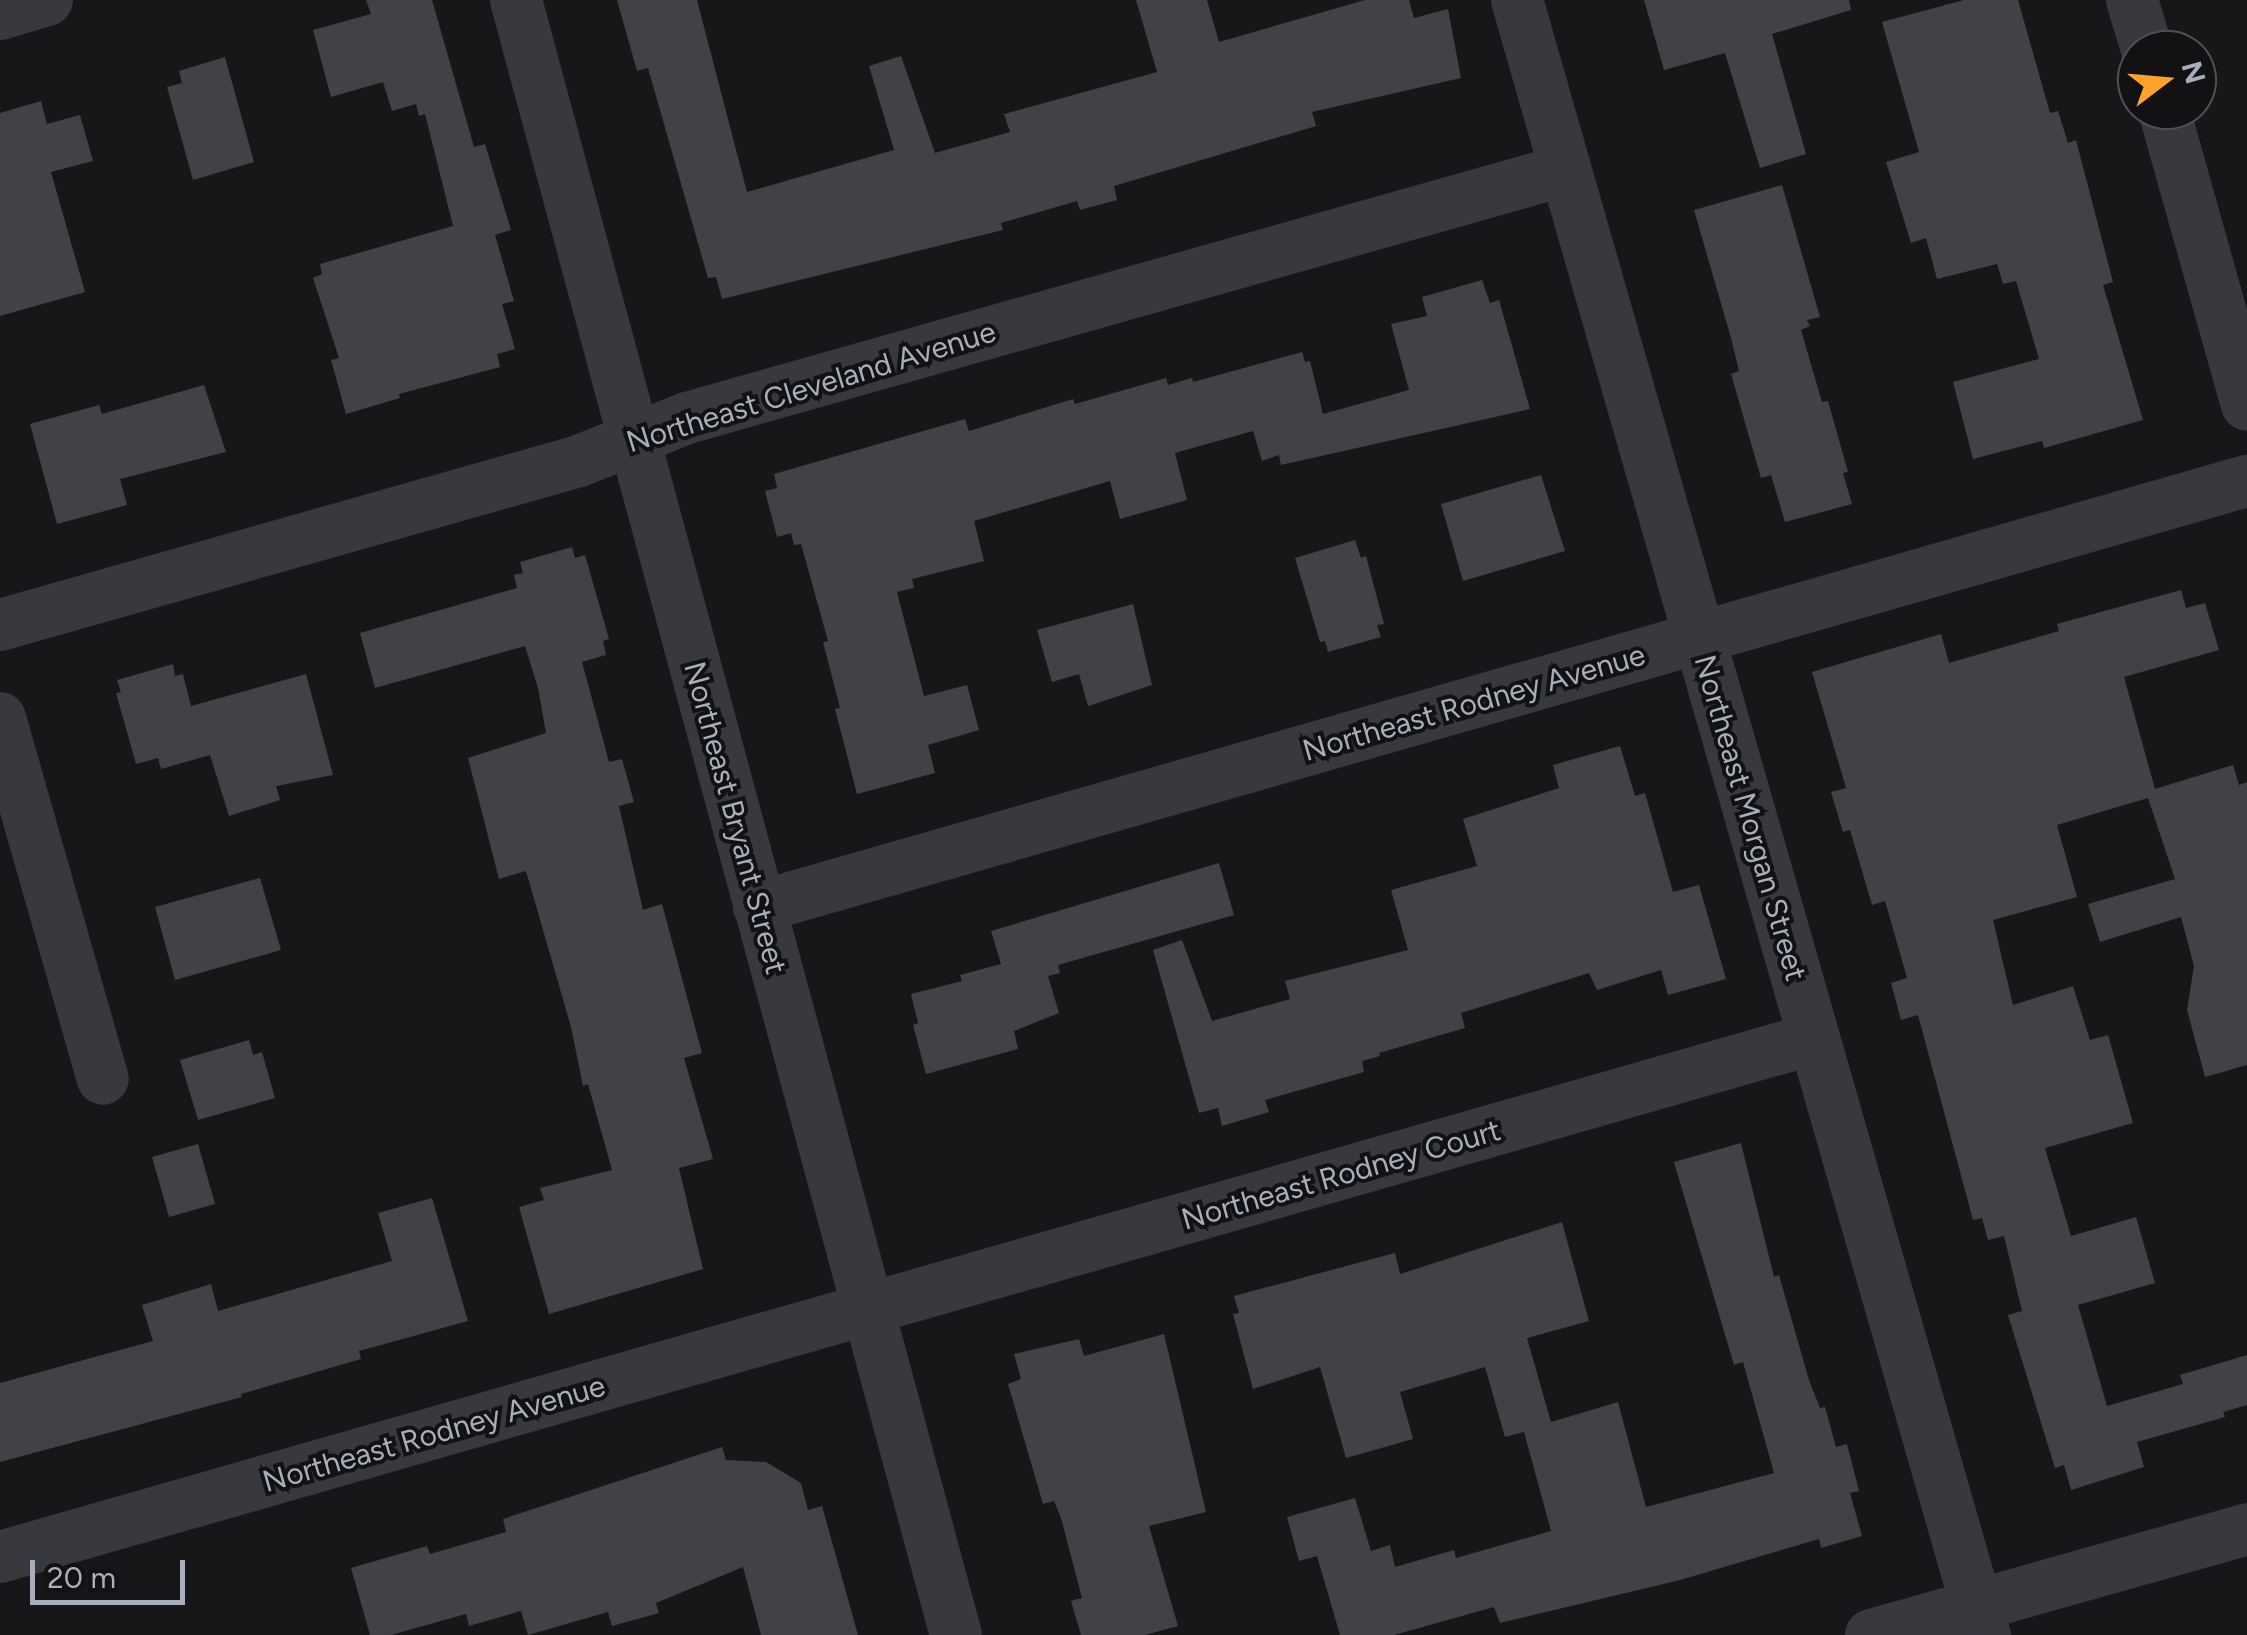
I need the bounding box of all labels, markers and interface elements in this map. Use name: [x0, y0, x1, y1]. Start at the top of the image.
north arrow: [2117, 30, 2217, 130]
text: N: [2175, 57, 2213, 87]
street label: Northeast Cleveland Avenue: [622, 314, 1000, 460]
street label: Northeast Rodney Avenue: [1299, 637, 1649, 769]
street label: Northeast Morgan Street: [1686, 651, 1814, 985]
street label: Northeast Bryant Street: [676, 658, 794, 978]
street label: Northeast Rodney Court: [1177, 1112, 1505, 1238]
street label: Northeast Rodney Avenue: [259, 1368, 609, 1500]
scale bar: [35, 1540, 190, 1602]
text: 20 m: [47, 1559, 116, 1596]

